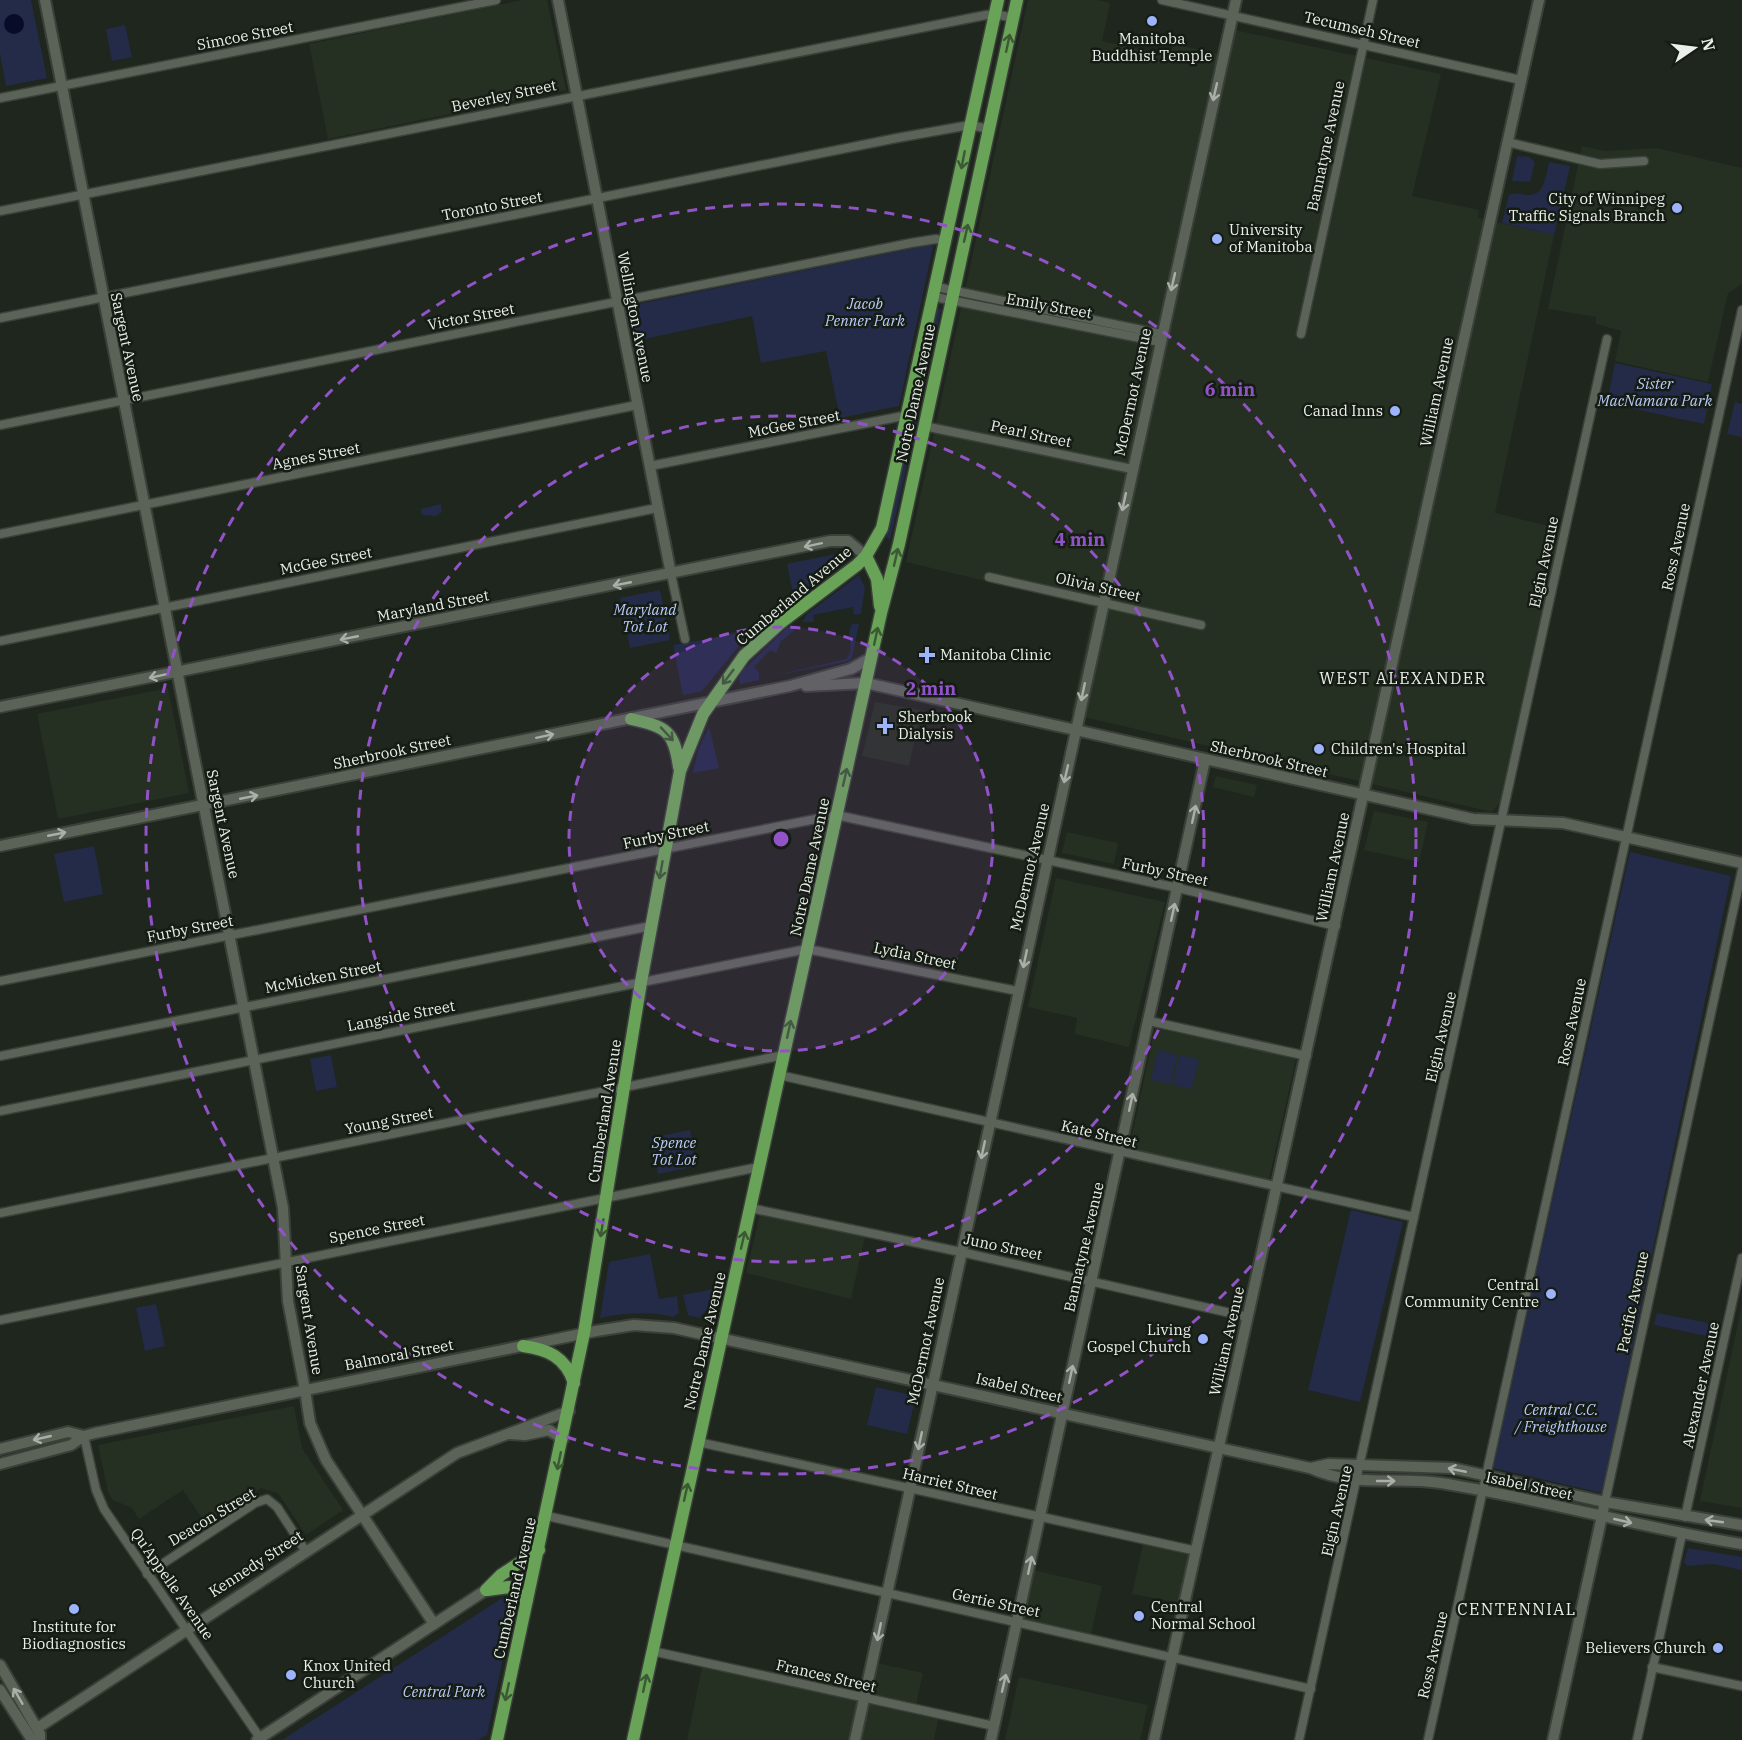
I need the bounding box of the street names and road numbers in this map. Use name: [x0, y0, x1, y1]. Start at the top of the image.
street label: Tecumseh Street: [1302, 7, 1422, 52]
street label: Simcoe Street: [195, 17, 295, 54]
street label: Beverley Street: [450, 75, 558, 116]
street label: Bannatyne Avenue: [1302, 79, 1349, 213]
street label: Toronto Street: [440, 186, 544, 225]
street label: Wellington Avenue: [613, 250, 657, 384]
street label: Emily Street: [1005, 289, 1093, 322]
street label: Sargent Avenue: [107, 291, 148, 403]
street label: Victor Street: [426, 299, 516, 334]
street label: Notre Dame Avenue: [892, 322, 939, 464]
street label: McDermot Avenue: [1110, 326, 1155, 458]
street label: William Avenue: [1416, 335, 1457, 448]
street label: McGee Street: [746, 405, 842, 442]
street label: Pearl Street: [989, 416, 1073, 451]
street label: Agnes Street: [270, 438, 361, 473]
street label: Ross Avenue: [1657, 501, 1694, 592]
street label: Elgin Avenue: [1525, 515, 1562, 609]
street label: McGee Street: [278, 542, 374, 579]
street label: Cumberland Avenue: [732, 542, 855, 649]
street label: Olivia Street: [1054, 568, 1142, 606]
street label: Maryland Street: [375, 585, 490, 626]
street label: Sherbrook Street: [331, 730, 453, 773]
street label: Sherbrook Street: [1209, 736, 1330, 781]
street label: Sargent Avenue: [203, 768, 244, 880]
street label: Notre Dame Avenue: [786, 796, 833, 938]
street label: McDermot Avenue: [1006, 801, 1053, 933]
street label: William Avenue: [1312, 810, 1353, 923]
street label: Furby Street: [621, 816, 711, 853]
street label: Furby Street: [1120, 853, 1210, 890]
street label: Furby Street: [145, 911, 235, 946]
street label: Lydia Street: [872, 937, 958, 974]
street label: McMicken Street: [263, 956, 383, 997]
street label: Ross Avenue: [1553, 976, 1590, 1067]
street label: Elgin Avenue: [1421, 990, 1460, 1084]
street label: Langside Street: [345, 996, 457, 1035]
street label: Cumberland Avenue: [584, 1038, 625, 1184]
street label: Young Street: [343, 1103, 435, 1138]
street label: Kate Street: [1059, 1116, 1139, 1151]
street label: Bannatyne Avenue: [1059, 1180, 1108, 1314]
street label: Spence Street: [327, 1210, 426, 1247]
street label: Juno Street: [962, 1229, 1044, 1264]
street label: Pacific Avenue: [1612, 1249, 1653, 1354]
street label: Sargent Avenue: [291, 1264, 328, 1376]
street label: Notre Dame Avenue: [679, 1270, 730, 1412]
street label: McDermot Avenue: [903, 1275, 948, 1407]
street label: William Avenue: [1205, 1284, 1248, 1397]
street label: Alexander Avenue: [1678, 1320, 1723, 1450]
street label: Balmoral Street: [343, 1335, 455, 1374]
street label: Isabel Street: [974, 1368, 1064, 1407]
street label: Harriet Street: [901, 1463, 999, 1504]
street label: Elgin Avenue: [1317, 1464, 1356, 1558]
street label: Isabel Street: [1484, 1467, 1574, 1504]
street label: Deacon Street: [165, 1483, 259, 1550]
street label: Cumberland Avenue: [489, 1515, 540, 1661]
street label: Qu'Appelle Avenue: [127, 1524, 218, 1643]
street label: Kennedy Street: [205, 1526, 306, 1601]
street label: Gertie Street: [950, 1584, 1042, 1621]
street label: Ross Avenue: [1413, 1609, 1452, 1700]
street label: Frances Street: [774, 1655, 878, 1696]

